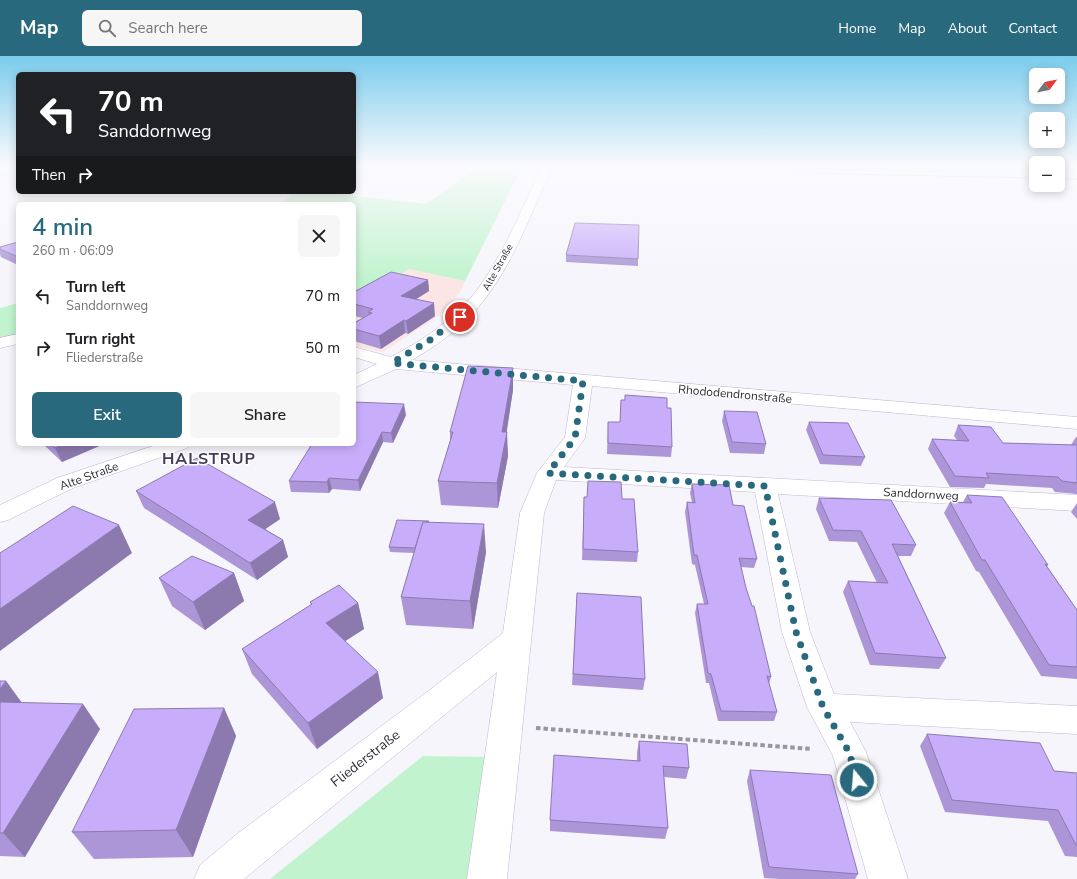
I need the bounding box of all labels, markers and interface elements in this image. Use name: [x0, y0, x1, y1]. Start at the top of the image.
search box: [82, 10, 362, 46]
text: Map: [20, 15, 58, 41]
icon: search: [96, 17, 118, 39]
text: Search here: [128, 18, 208, 38]
text: Home: [838, 19, 876, 38]
text: Map: [898, 19, 926, 38]
text: About: [948, 19, 987, 38]
text: Contact: [1009, 19, 1057, 38]
north arrow: [1029, 68, 1065, 104]
map controls: [1029, 68, 1065, 192]
text: 70 m: [98, 83, 164, 121]
icon: left: [32, 88, 84, 140]
button: +: [1029, 112, 1065, 148]
text: Sanddornweg: [98, 119, 212, 143]
button: −: [1029, 156, 1065, 192]
icon: right: [74, 164, 96, 186]
text: Then: [32, 165, 66, 185]
text: 4 min: [32, 211, 93, 243]
button: close: [298, 215, 340, 257]
text: 260 m · 06:09: [32, 242, 114, 260]
street label: Alte Straße: [479, 242, 516, 293]
text: Turn left: [66, 277, 125, 297]
icon: left: [32, 285, 54, 307]
text: 70 m: [305, 286, 340, 306]
text: Sanddornweg: [66, 297, 148, 315]
pin: [443, 300, 477, 334]
icon: arrive: [449, 306, 471, 328]
text: Turn right: [66, 329, 135, 349]
icon: right: [32, 337, 54, 359]
text: 50 m: [305, 338, 340, 358]
text: Fliederstraße: [66, 349, 143, 367]
street label: Rhododendronstraße: [677, 381, 793, 407]
button: Exit: [32, 392, 182, 438]
button: Share: [190, 392, 340, 438]
district label: HALSTRUP: [162, 448, 256, 470]
street label: Alte Straße: [57, 458, 121, 494]
street label: Sanddornweg: [883, 484, 959, 504]
street label: Fliederstraße: [327, 725, 404, 791]
position arrow: [836, 759, 878, 801]

